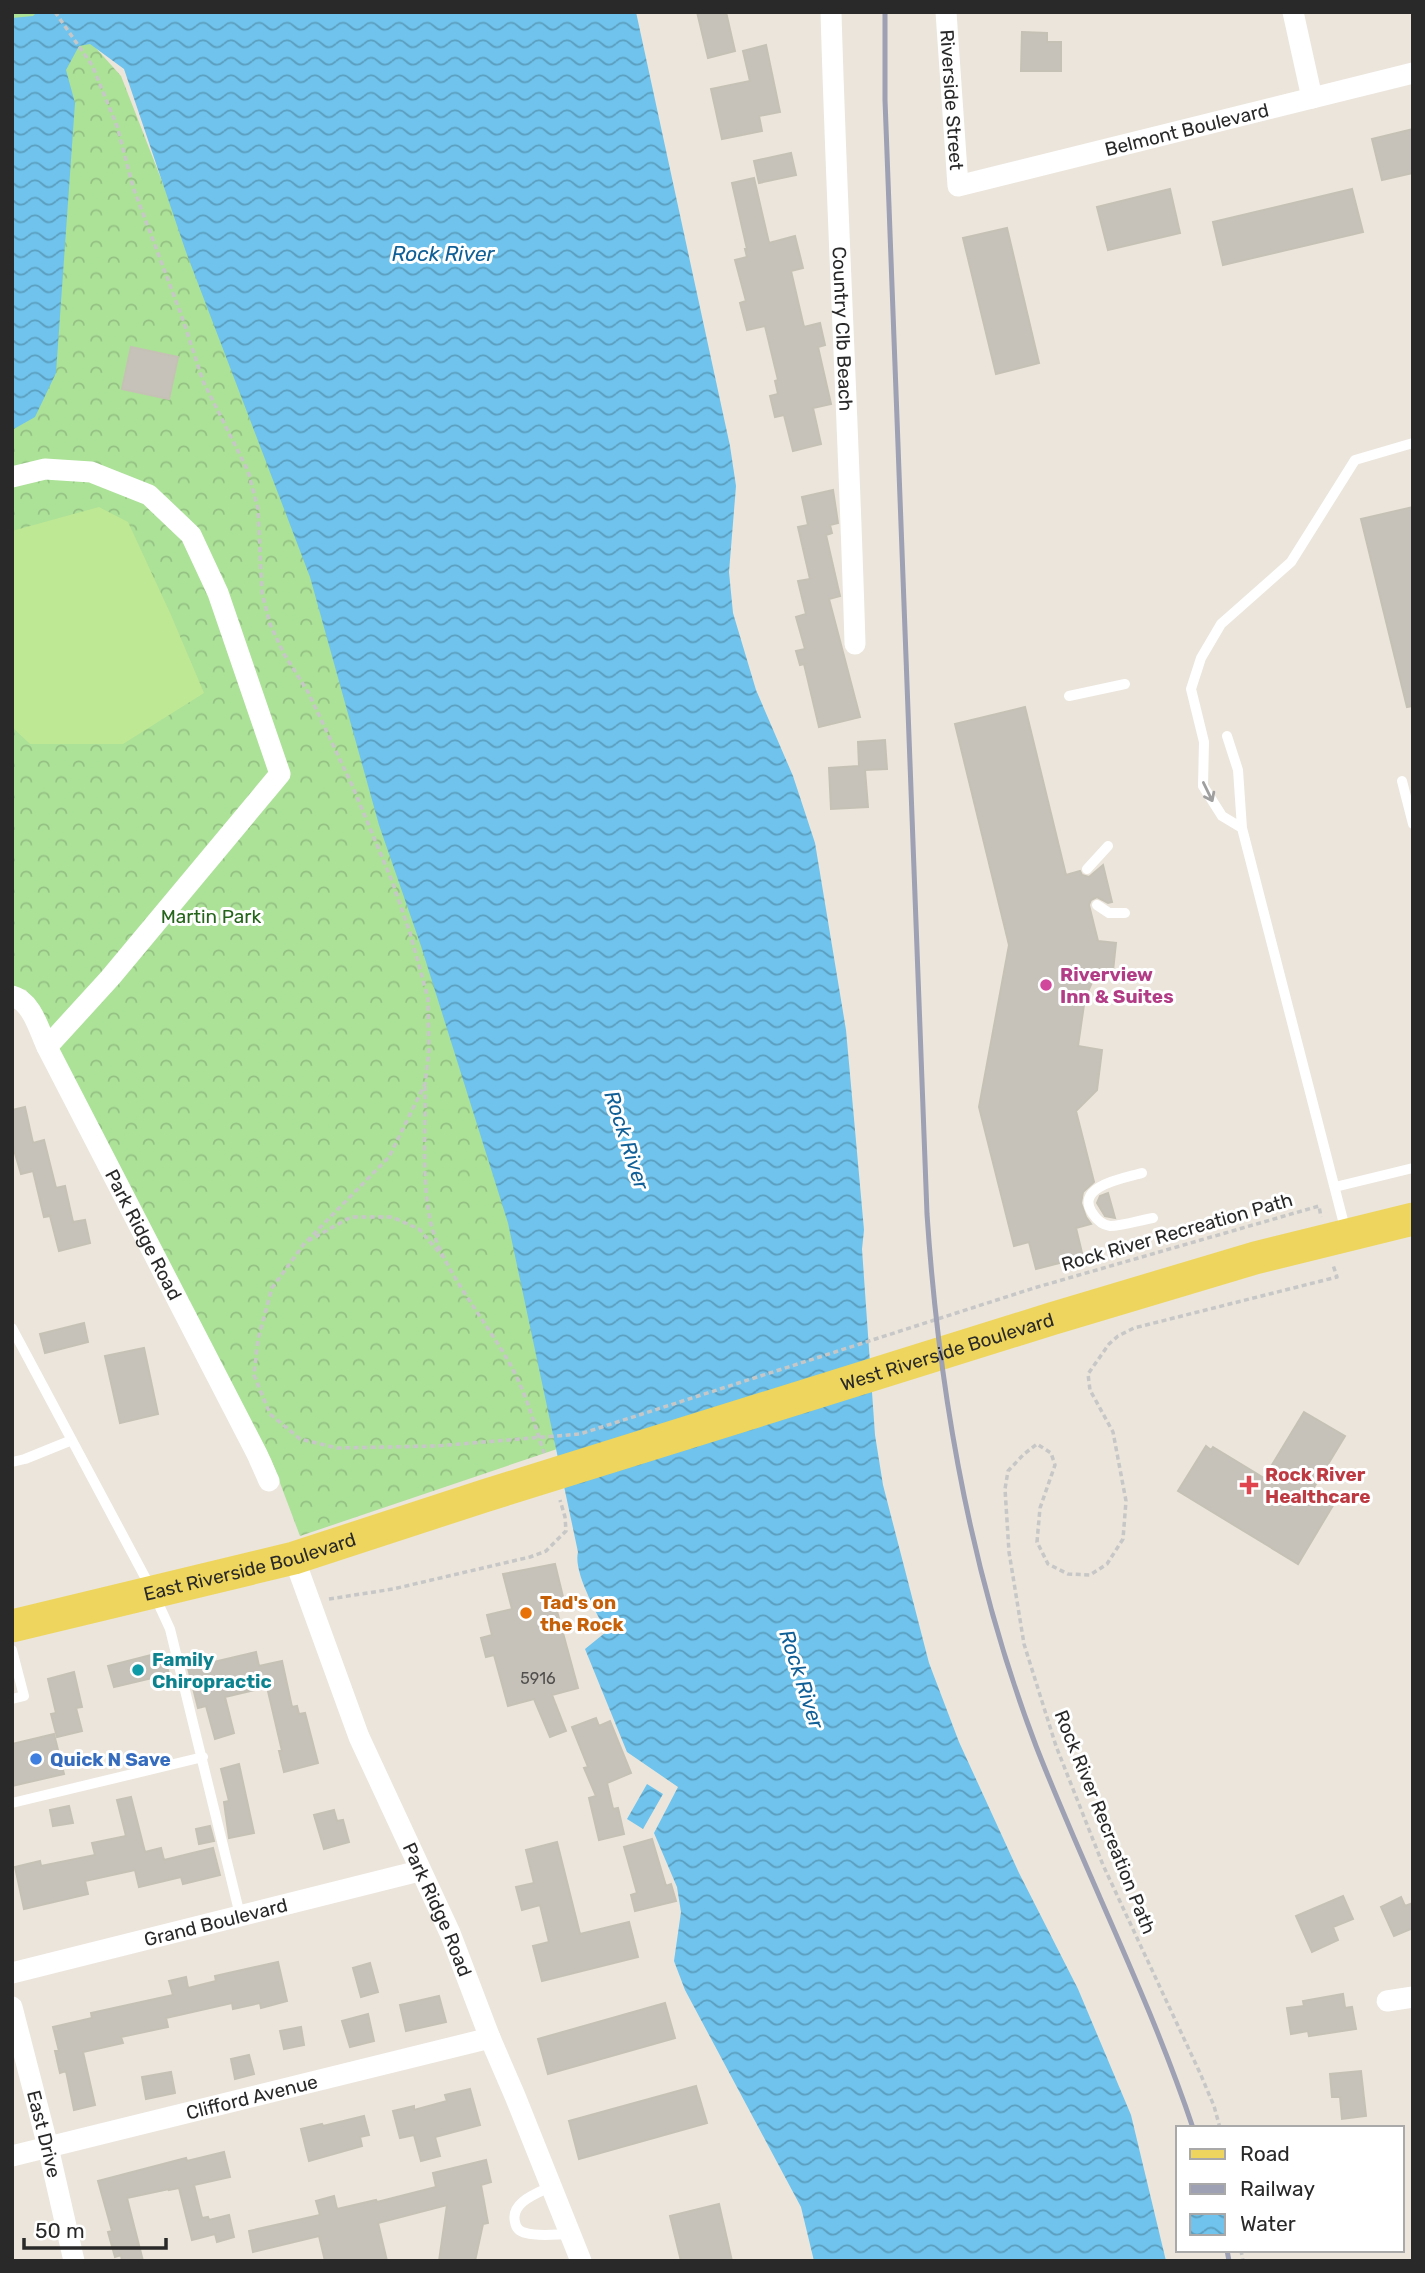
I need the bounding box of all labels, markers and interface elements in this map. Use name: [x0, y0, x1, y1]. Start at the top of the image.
street label: Riverside Street: [936, 29, 968, 171]
street label: Belmont Boulevard: [1102, 98, 1271, 161]
water label: Rock River: [392, 241, 495, 266]
street label: Country Clb Beach: [828, 246, 858, 412]
one-way arrow: [1202, 781, 1215, 802]
park label: Martin Park: [161, 905, 261, 928]
place label: Riverview Inn & Suites: [1060, 963, 1174, 1008]
marker: Riverview Inn & Suites: [1038, 977, 1054, 993]
water label: Rock River: [599, 1087, 655, 1194]
street label: Park Ridge Road: [100, 1165, 187, 1304]
street label: Rock River Recreation Path: [1059, 1188, 1295, 1276]
street label: West Riverside Boulevard: [837, 1307, 1057, 1396]
place label: Rock River Healthcare: [1265, 1463, 1371, 1508]
marker: Rock River Healthcare: [1239, 1475, 1259, 1495]
street label: East Riverside Boulevard: [141, 1527, 359, 1605]
place label: Tad's on the Rock: [540, 1591, 624, 1636]
marker: Tad's on the Rock: [518, 1605, 534, 1621]
water label: Rock River: [774, 1626, 830, 1733]
place label: Family Chiropractic: [152, 1648, 272, 1693]
marker: Family Chiropractic: [130, 1662, 146, 1678]
house number: 5916: [520, 1669, 556, 1688]
street label: Rock River Recreation Path: [1050, 1707, 1160, 1937]
place label: Quick N Save: [50, 1748, 171, 1771]
marker: Quick N Save: [28, 1751, 44, 1767]
street label: Park Ridge Road: [398, 1839, 477, 1980]
street label: Grand Boulevard: [142, 1893, 290, 1951]
street label: Clifford Avenue: [184, 2069, 320, 2124]
street label: East Drive: [22, 2088, 66, 2180]
legend: [1176, 2126, 1404, 2252]
text: Road: [1240, 2141, 1290, 2166]
text: Railway: [1240, 2176, 1315, 2201]
scale bar: [24, 2206, 166, 2250]
text: Water: [1240, 2211, 1296, 2236]
text: 50 m: [35, 2218, 85, 2243]

